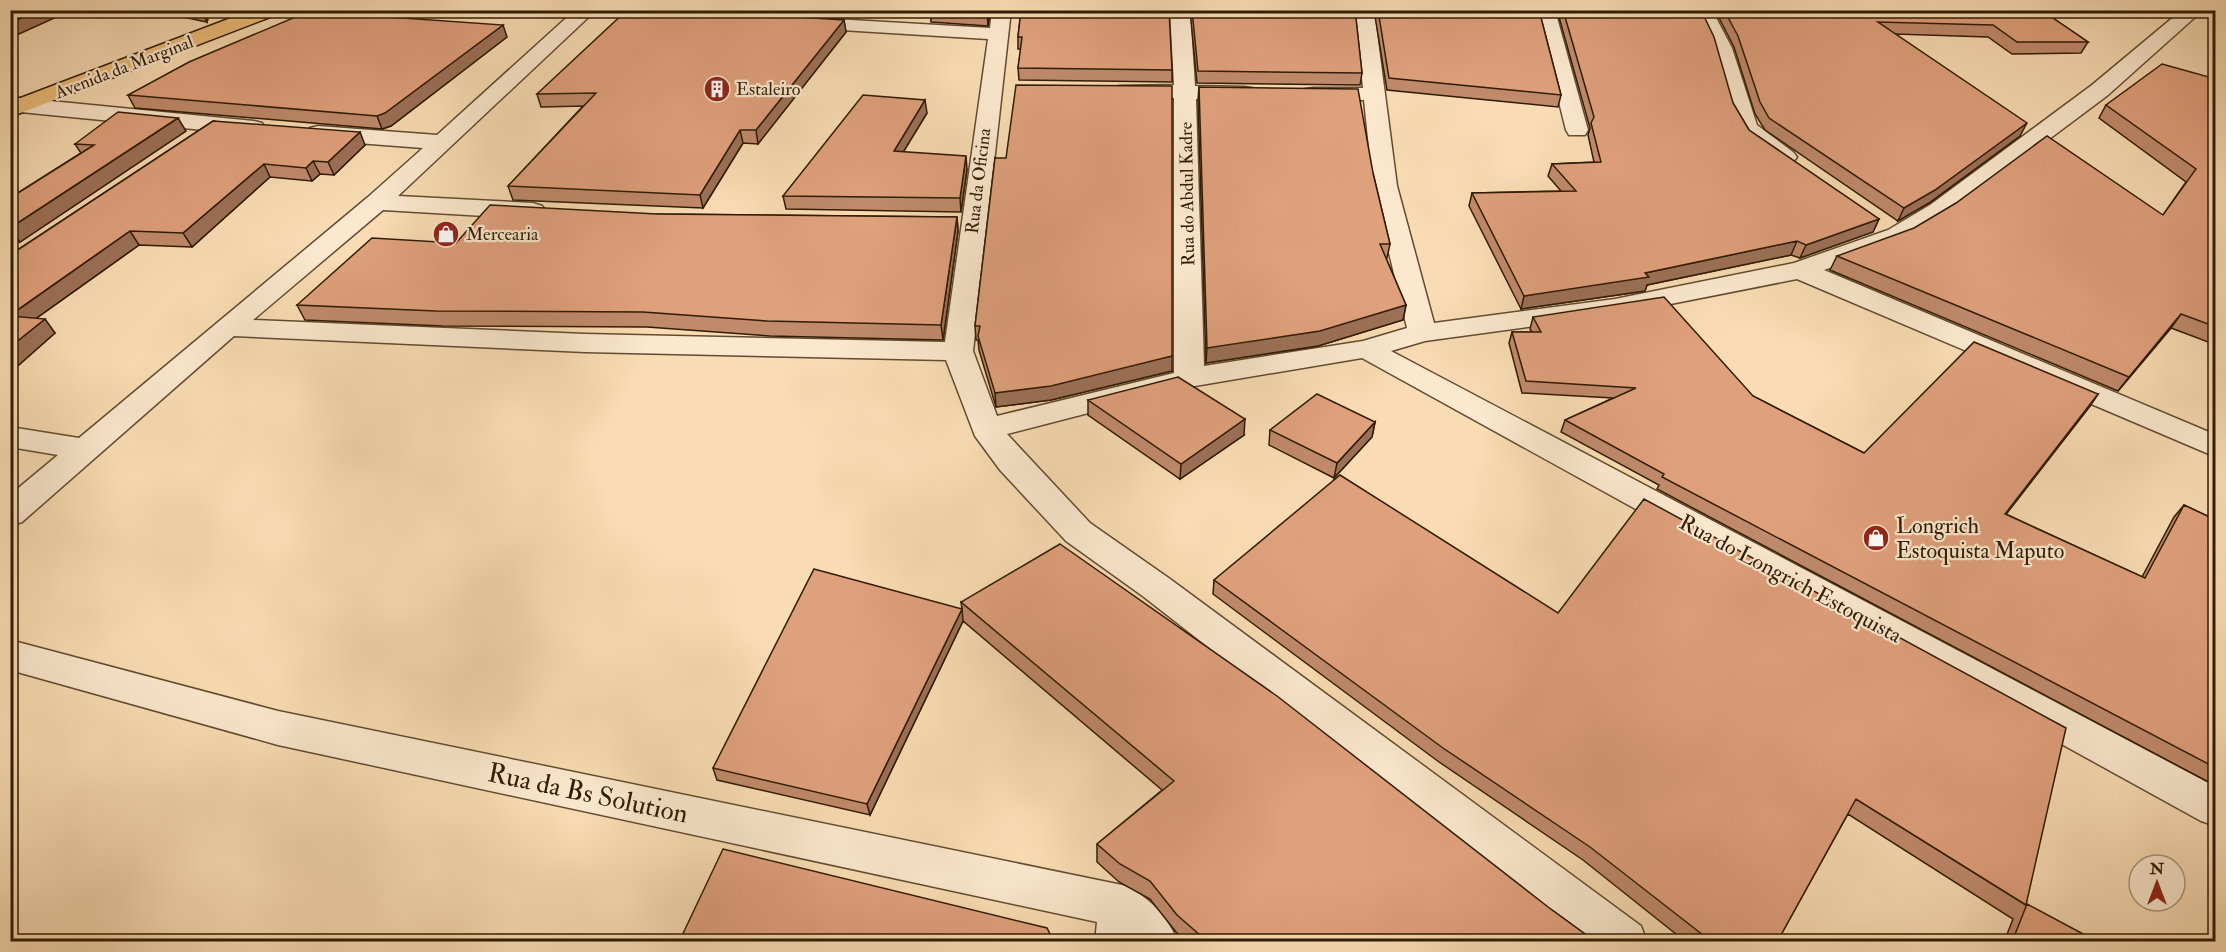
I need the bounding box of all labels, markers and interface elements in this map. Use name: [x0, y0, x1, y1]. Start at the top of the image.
street label: Avenida da Marginal: [51, 30, 197, 105]
building icon: Estaleiro: [702, 74, 732, 104]
place label: Estaleiro: [736, 78, 801, 101]
street label: Rua do Abdul Kadre: [1175, 121, 1200, 266]
street label: Rua da Oficina: [961, 126, 996, 235]
shop icon: Mercearia: [431, 219, 461, 249]
place label: Mercearia: [466, 223, 539, 246]
street label: Rua do Longrich Estoquista: [1675, 508, 1907, 650]
place label: Longrich Estoquista Maputo: [1896, 512, 2064, 566]
shop icon: Longrich Estoquista Maputo: [1861, 523, 1891, 553]
street label: Rua da Bs Solution: [485, 756, 691, 831]
north arrow: [2127, 853, 2187, 913]
text: N: [2149, 859, 2165, 879]

